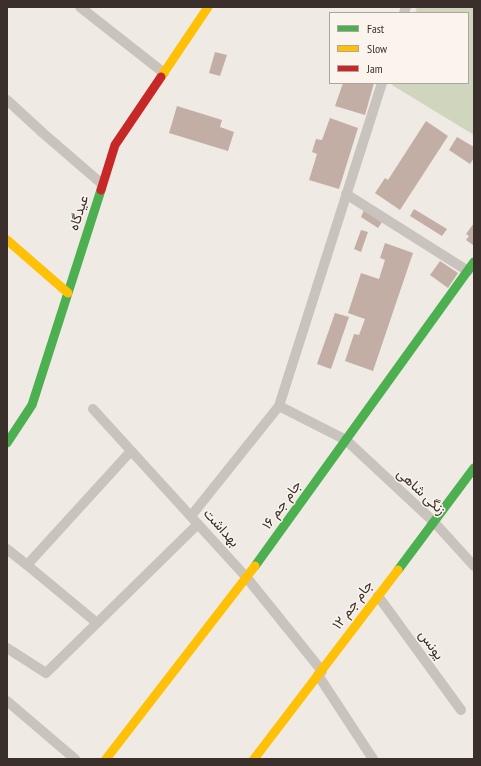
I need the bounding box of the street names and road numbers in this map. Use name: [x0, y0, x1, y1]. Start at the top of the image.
street label: عیدگاه: [65, 193, 93, 233]
street label: زنگی شاهی: [393, 465, 449, 519]
street label: جام جم ۱۶: [259, 477, 305, 533]
street label: بهداشت: [199, 505, 243, 551]
street label: جام جم ۱۲: [329, 577, 377, 633]
street label: یونس: [415, 627, 447, 663]

